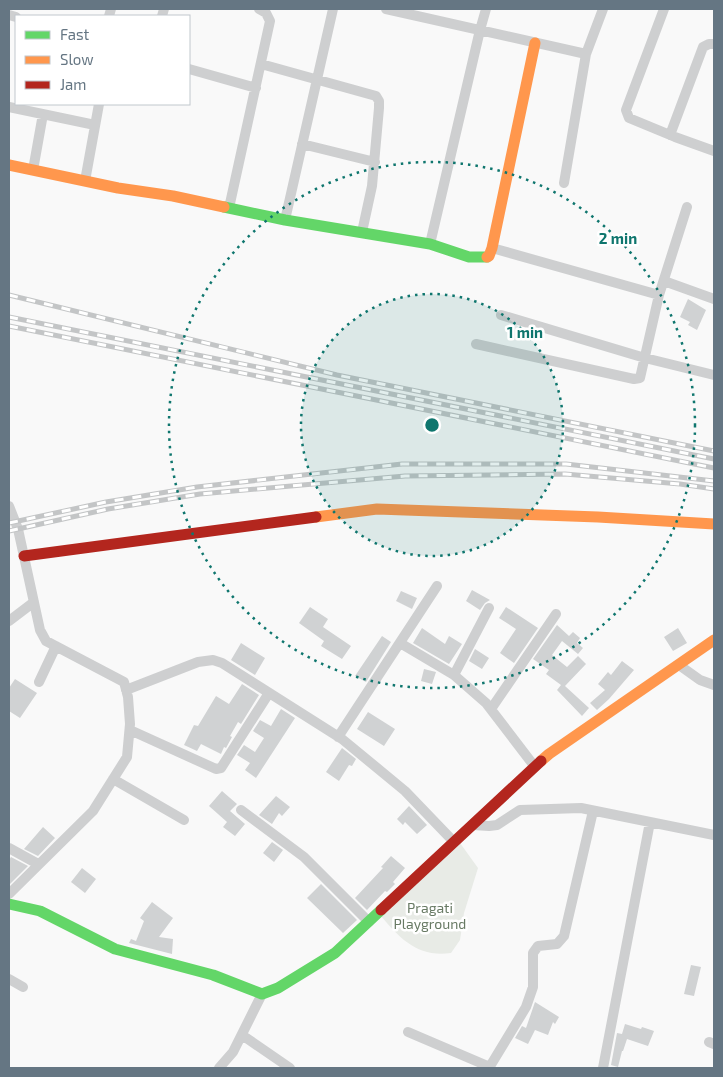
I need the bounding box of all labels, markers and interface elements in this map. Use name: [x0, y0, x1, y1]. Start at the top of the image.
legend: [15, 15, 190, 105]
text: Fast: [60, 25, 90, 43]
text: Slow: [60, 50, 94, 68]
text: Jam: [60, 75, 86, 93]
text: 2 min: [599, 229, 637, 247]
text: 1 min: [507, 323, 543, 341]
centre of rings: [423, 416, 441, 434]
park label: Pragati Playground: [394, 899, 466, 932]

